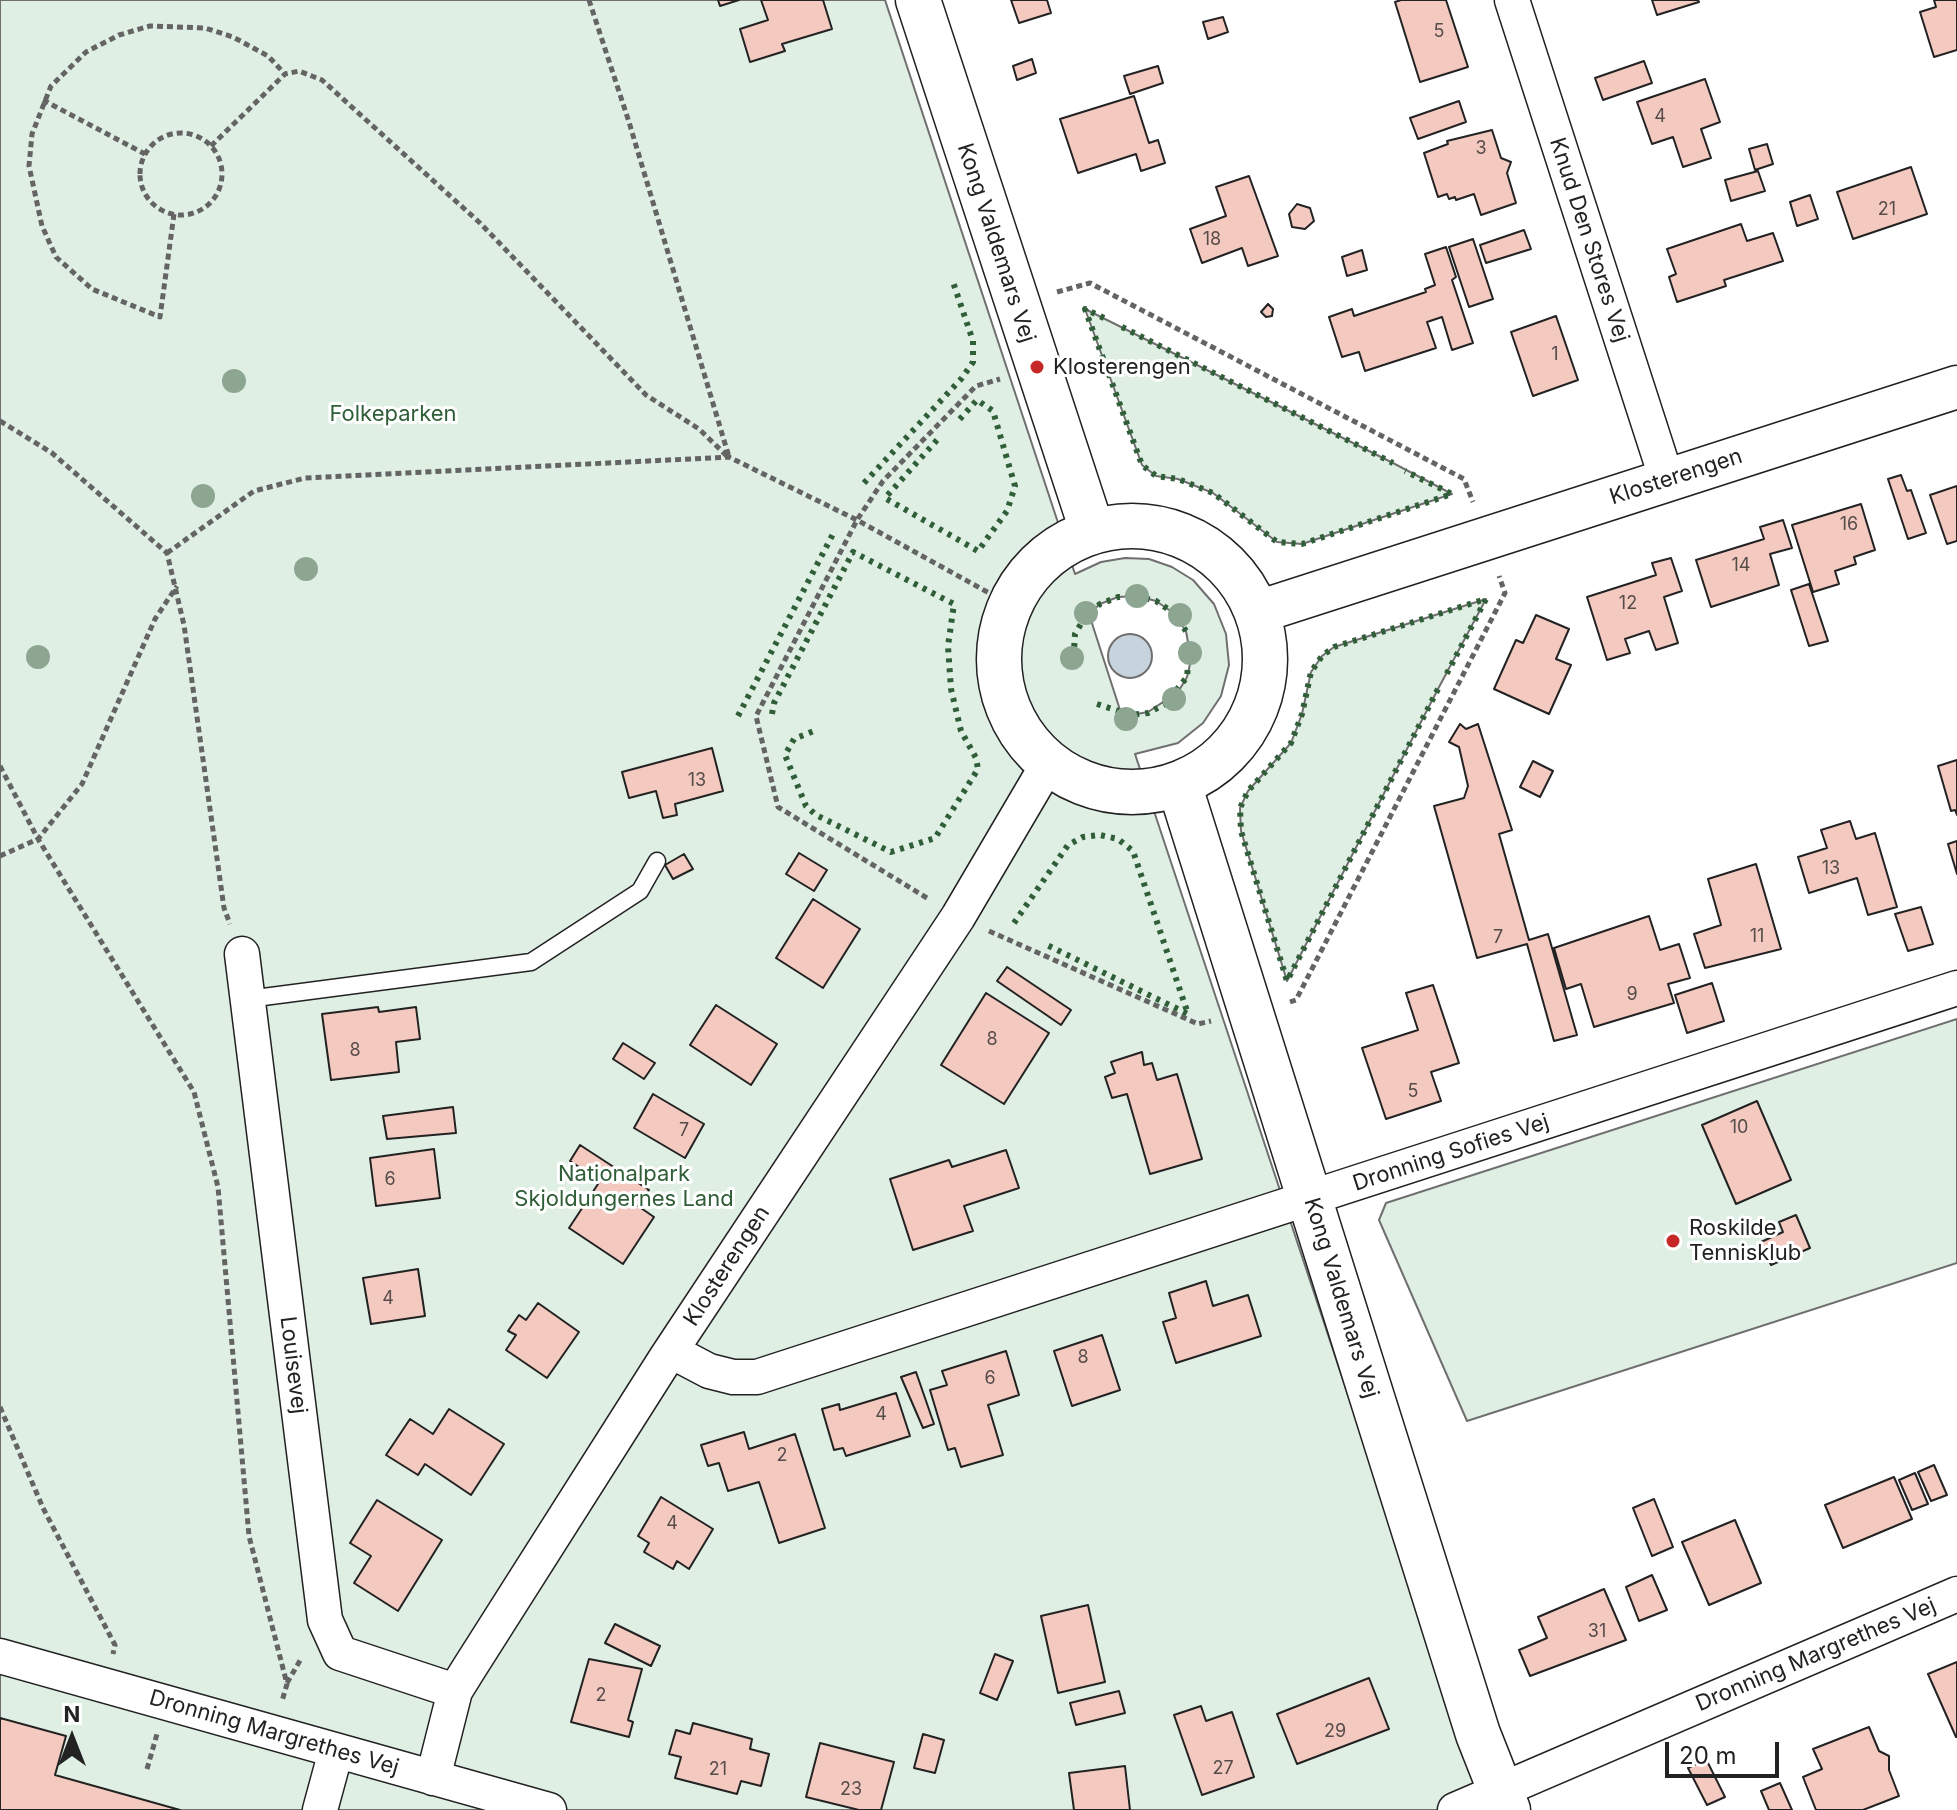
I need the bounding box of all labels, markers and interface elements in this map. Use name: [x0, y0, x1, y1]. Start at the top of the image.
house number: 5: [1434, 21, 1444, 43]
house number: 4: [1654, 106, 1666, 128]
street label: Knud Den Stores Vej: [1543, 134, 1635, 346]
house number: 3: [1475, 138, 1487, 160]
street label: Kong Valdemars Vej: [951, 140, 1041, 346]
house number: 21: [1878, 199, 1896, 221]
house number: 18: [1203, 229, 1221, 251]
house number: 1: [1551, 344, 1559, 366]
place label: Klosterengen: [1053, 354, 1191, 380]
marker: Klosterengen: [1028, 358, 1046, 376]
park label: Folkeparken: [329, 401, 457, 427]
street label: Klosterengen: [1606, 443, 1746, 511]
house number: 16: [1840, 514, 1858, 536]
house number: 14: [1732, 555, 1750, 577]
house number: 12: [1619, 593, 1637, 615]
house number: 13: [688, 770, 706, 792]
house number: 13: [1822, 858, 1840, 880]
house number: 11: [1750, 926, 1764, 948]
house number: 7: [1493, 927, 1503, 949]
house number: 9: [1626, 984, 1638, 1006]
house number: 8: [986, 1029, 998, 1051]
house number: 8: [349, 1040, 361, 1062]
house number: 5: [1408, 1081, 1418, 1103]
street label: Dronning Sofies Vej: [1350, 1109, 1552, 1197]
house number: 10: [1730, 1117, 1748, 1139]
house number: 7: [679, 1120, 689, 1142]
park label: Nationalpark Skjoldungernes Land: [514, 1161, 734, 1212]
house number: 6: [384, 1169, 396, 1191]
street label: Kong Valdemars Vej: [1298, 1195, 1384, 1401]
street label: Klosterengen: [678, 1201, 776, 1331]
place label: Roskilde Tennisklub: [1689, 1215, 1801, 1266]
marker: Roskilde Tennisklub: [1664, 1232, 1682, 1250]
house number: 4: [382, 1288, 394, 1310]
street label: Louisevej: [274, 1315, 312, 1415]
house number: 8: [1077, 1347, 1089, 1369]
house number: 6: [984, 1368, 996, 1390]
house number: 4: [875, 1404, 887, 1426]
house number: 2: [777, 1445, 787, 1467]
house number: 4: [666, 1513, 678, 1535]
street label: Dronning Margrethes Vej: [1692, 1592, 1940, 1718]
house number: 31: [1588, 1621, 1606, 1643]
street label: Dronning Margrethes Vej: [146, 1685, 402, 1781]
house number: 2: [596, 1685, 606, 1707]
north arrow: [32, 1698, 112, 1778]
text: N: [64, 1701, 80, 1727]
house number: 29: [1324, 1721, 1346, 1743]
scale bar: [1669, 1726, 1783, 1776]
text: 20 m: [1679, 1741, 1737, 1770]
house number: 27: [1212, 1758, 1234, 1780]
house number: 21: [709, 1759, 727, 1781]
house number: 23: [840, 1779, 862, 1801]

